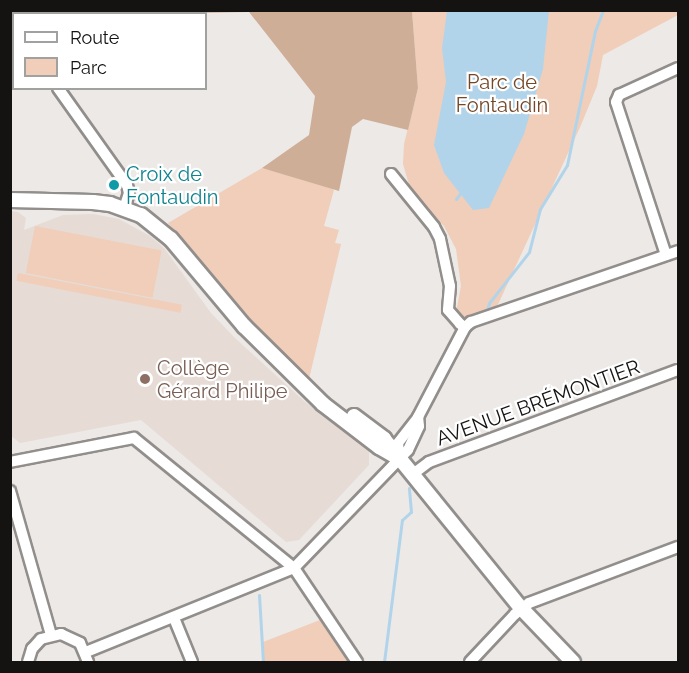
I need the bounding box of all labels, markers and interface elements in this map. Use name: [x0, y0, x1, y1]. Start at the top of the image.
legend: [12, 12, 207, 90]
text: Route: [70, 27, 119, 48]
text: Parc: [70, 57, 107, 78]
park label: Parc de Fontaudin: [456, 71, 548, 118]
place label: Croix de Fontaudin: [126, 162, 219, 209]
marker: Croix de Fontaudin: [107, 178, 121, 192]
street label: AVENUE BRÉMONTIER: [433, 355, 643, 451]
place label: Collège Gérard Philipe: [157, 356, 288, 403]
marker: Collège Gérard Philipe: [138, 372, 152, 386]

